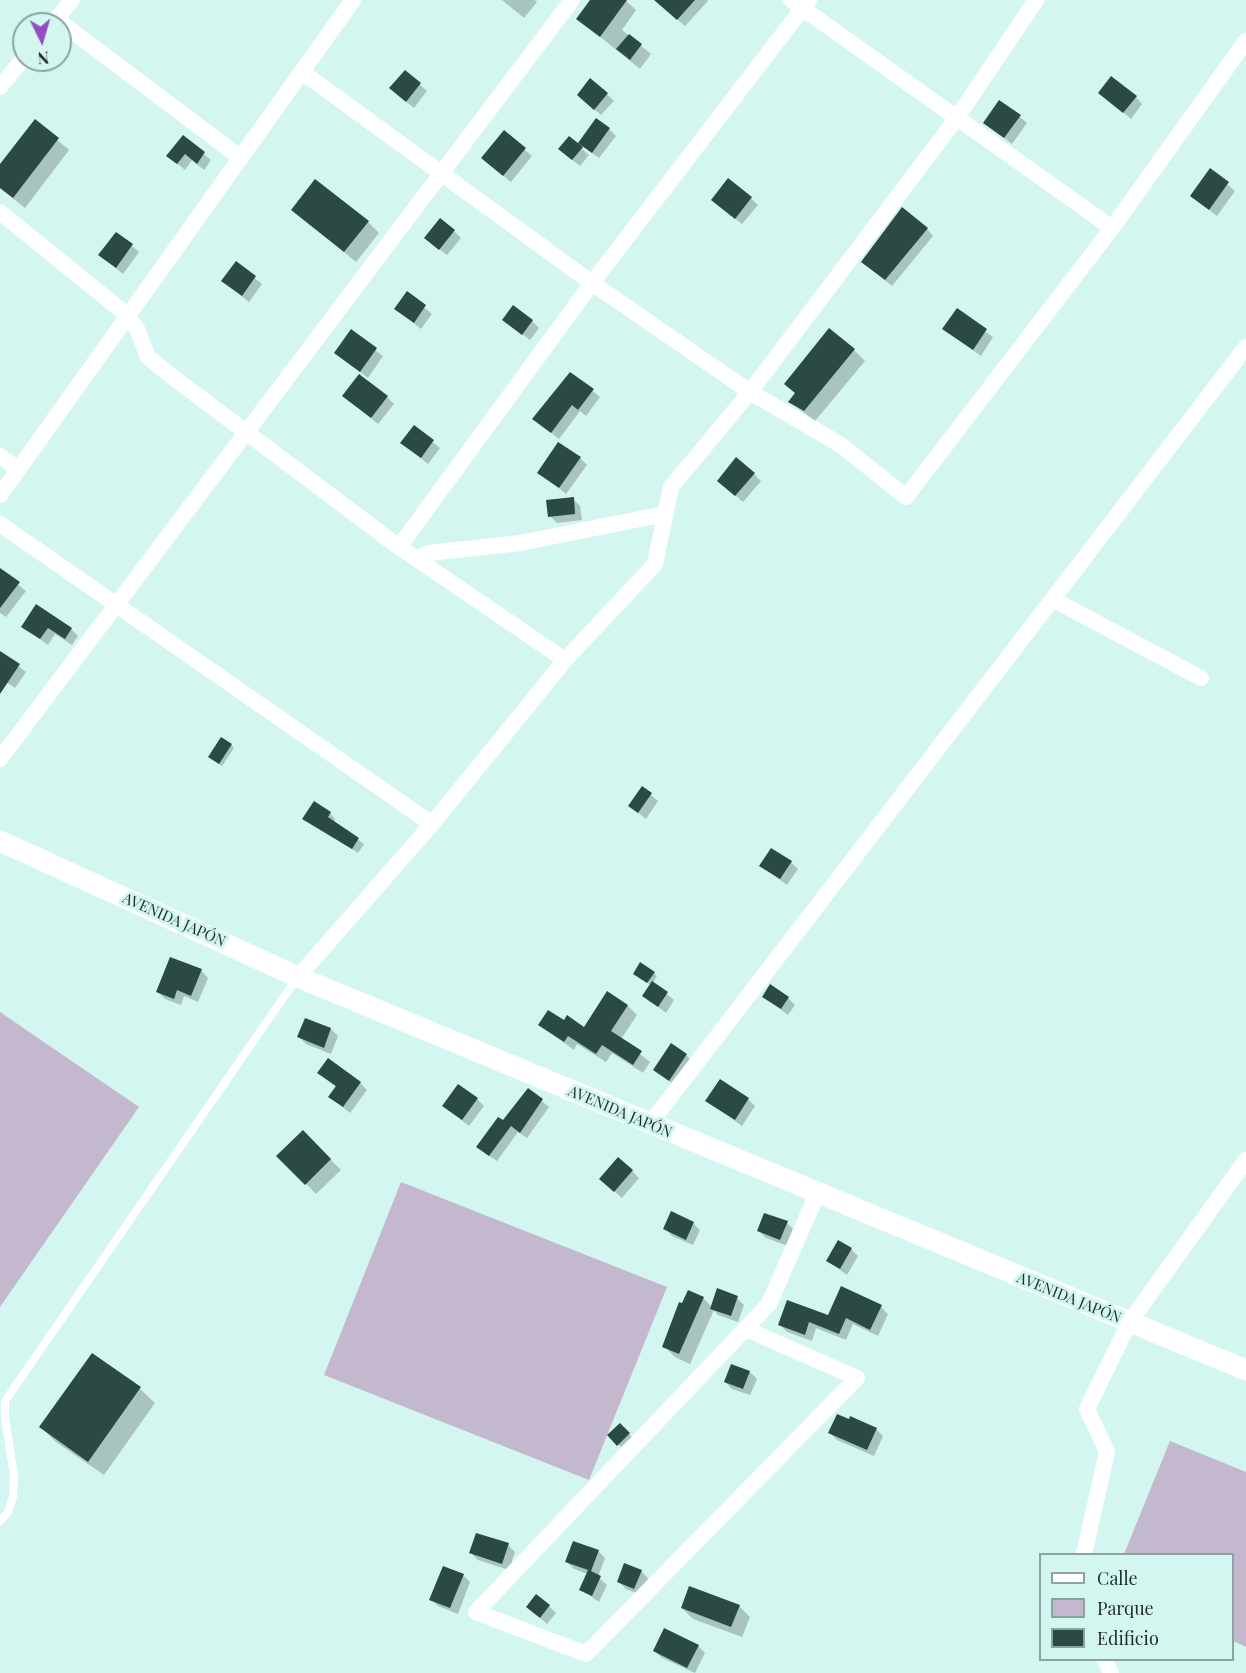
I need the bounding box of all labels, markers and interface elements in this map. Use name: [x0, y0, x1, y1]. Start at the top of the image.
north arrow: [12, 12, 72, 72]
text: N: [37, 47, 50, 69]
street label: AVENIDA JAPÓN: [120, 889, 228, 951]
street label: AVENIDA JAPÓN: [565, 1082, 675, 1142]
street label: AVENIDA JAPÓN: [1014, 1269, 1124, 1327]
legend: [1039, 1553, 1234, 1661]
text: Calle: [1097, 1566, 1138, 1590]
text: Parque: [1097, 1596, 1154, 1620]
text: Edificio: [1097, 1626, 1159, 1650]

